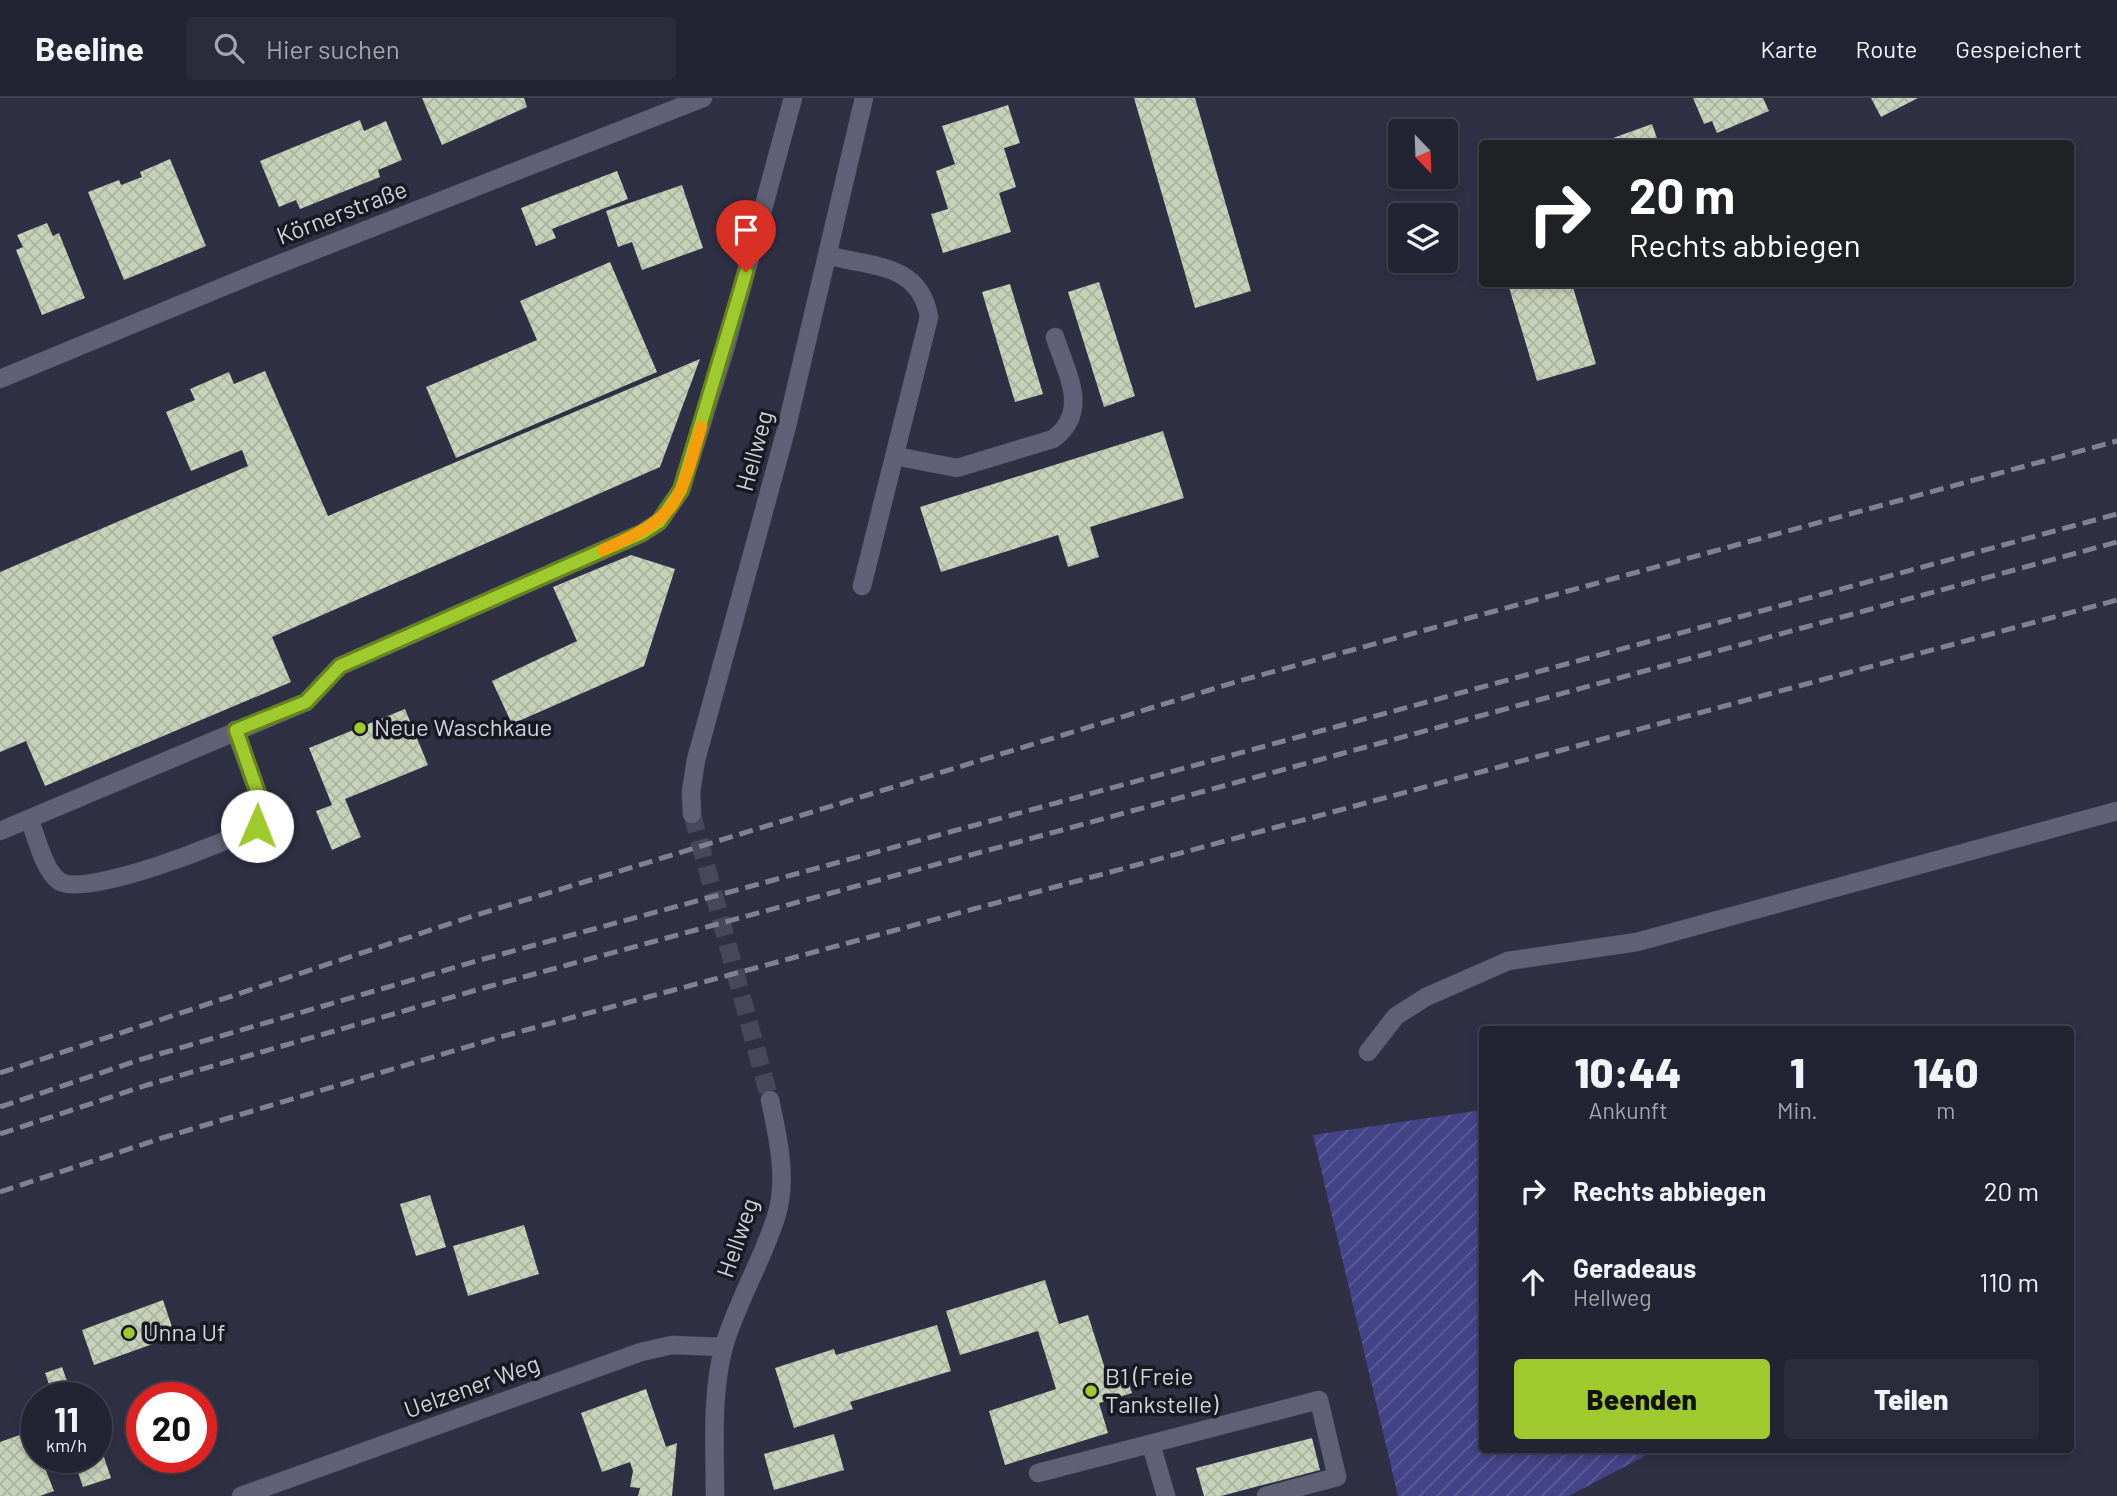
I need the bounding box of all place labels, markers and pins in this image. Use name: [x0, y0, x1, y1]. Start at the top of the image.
pin: [716, 200, 776, 272]
place label: Neue Waschkaue: [374, 712, 552, 741]
marker: Neue Waschkaue: [352, 720, 368, 736]
place label: Unna Uf: [143, 1317, 226, 1346]
marker: Unna Uf: [121, 1325, 137, 1341]
place label: B1 (Freie Tankstelle): [1105, 1361, 1219, 1418]
marker: B1 (Freie Tankstelle): [1083, 1383, 1099, 1399]

